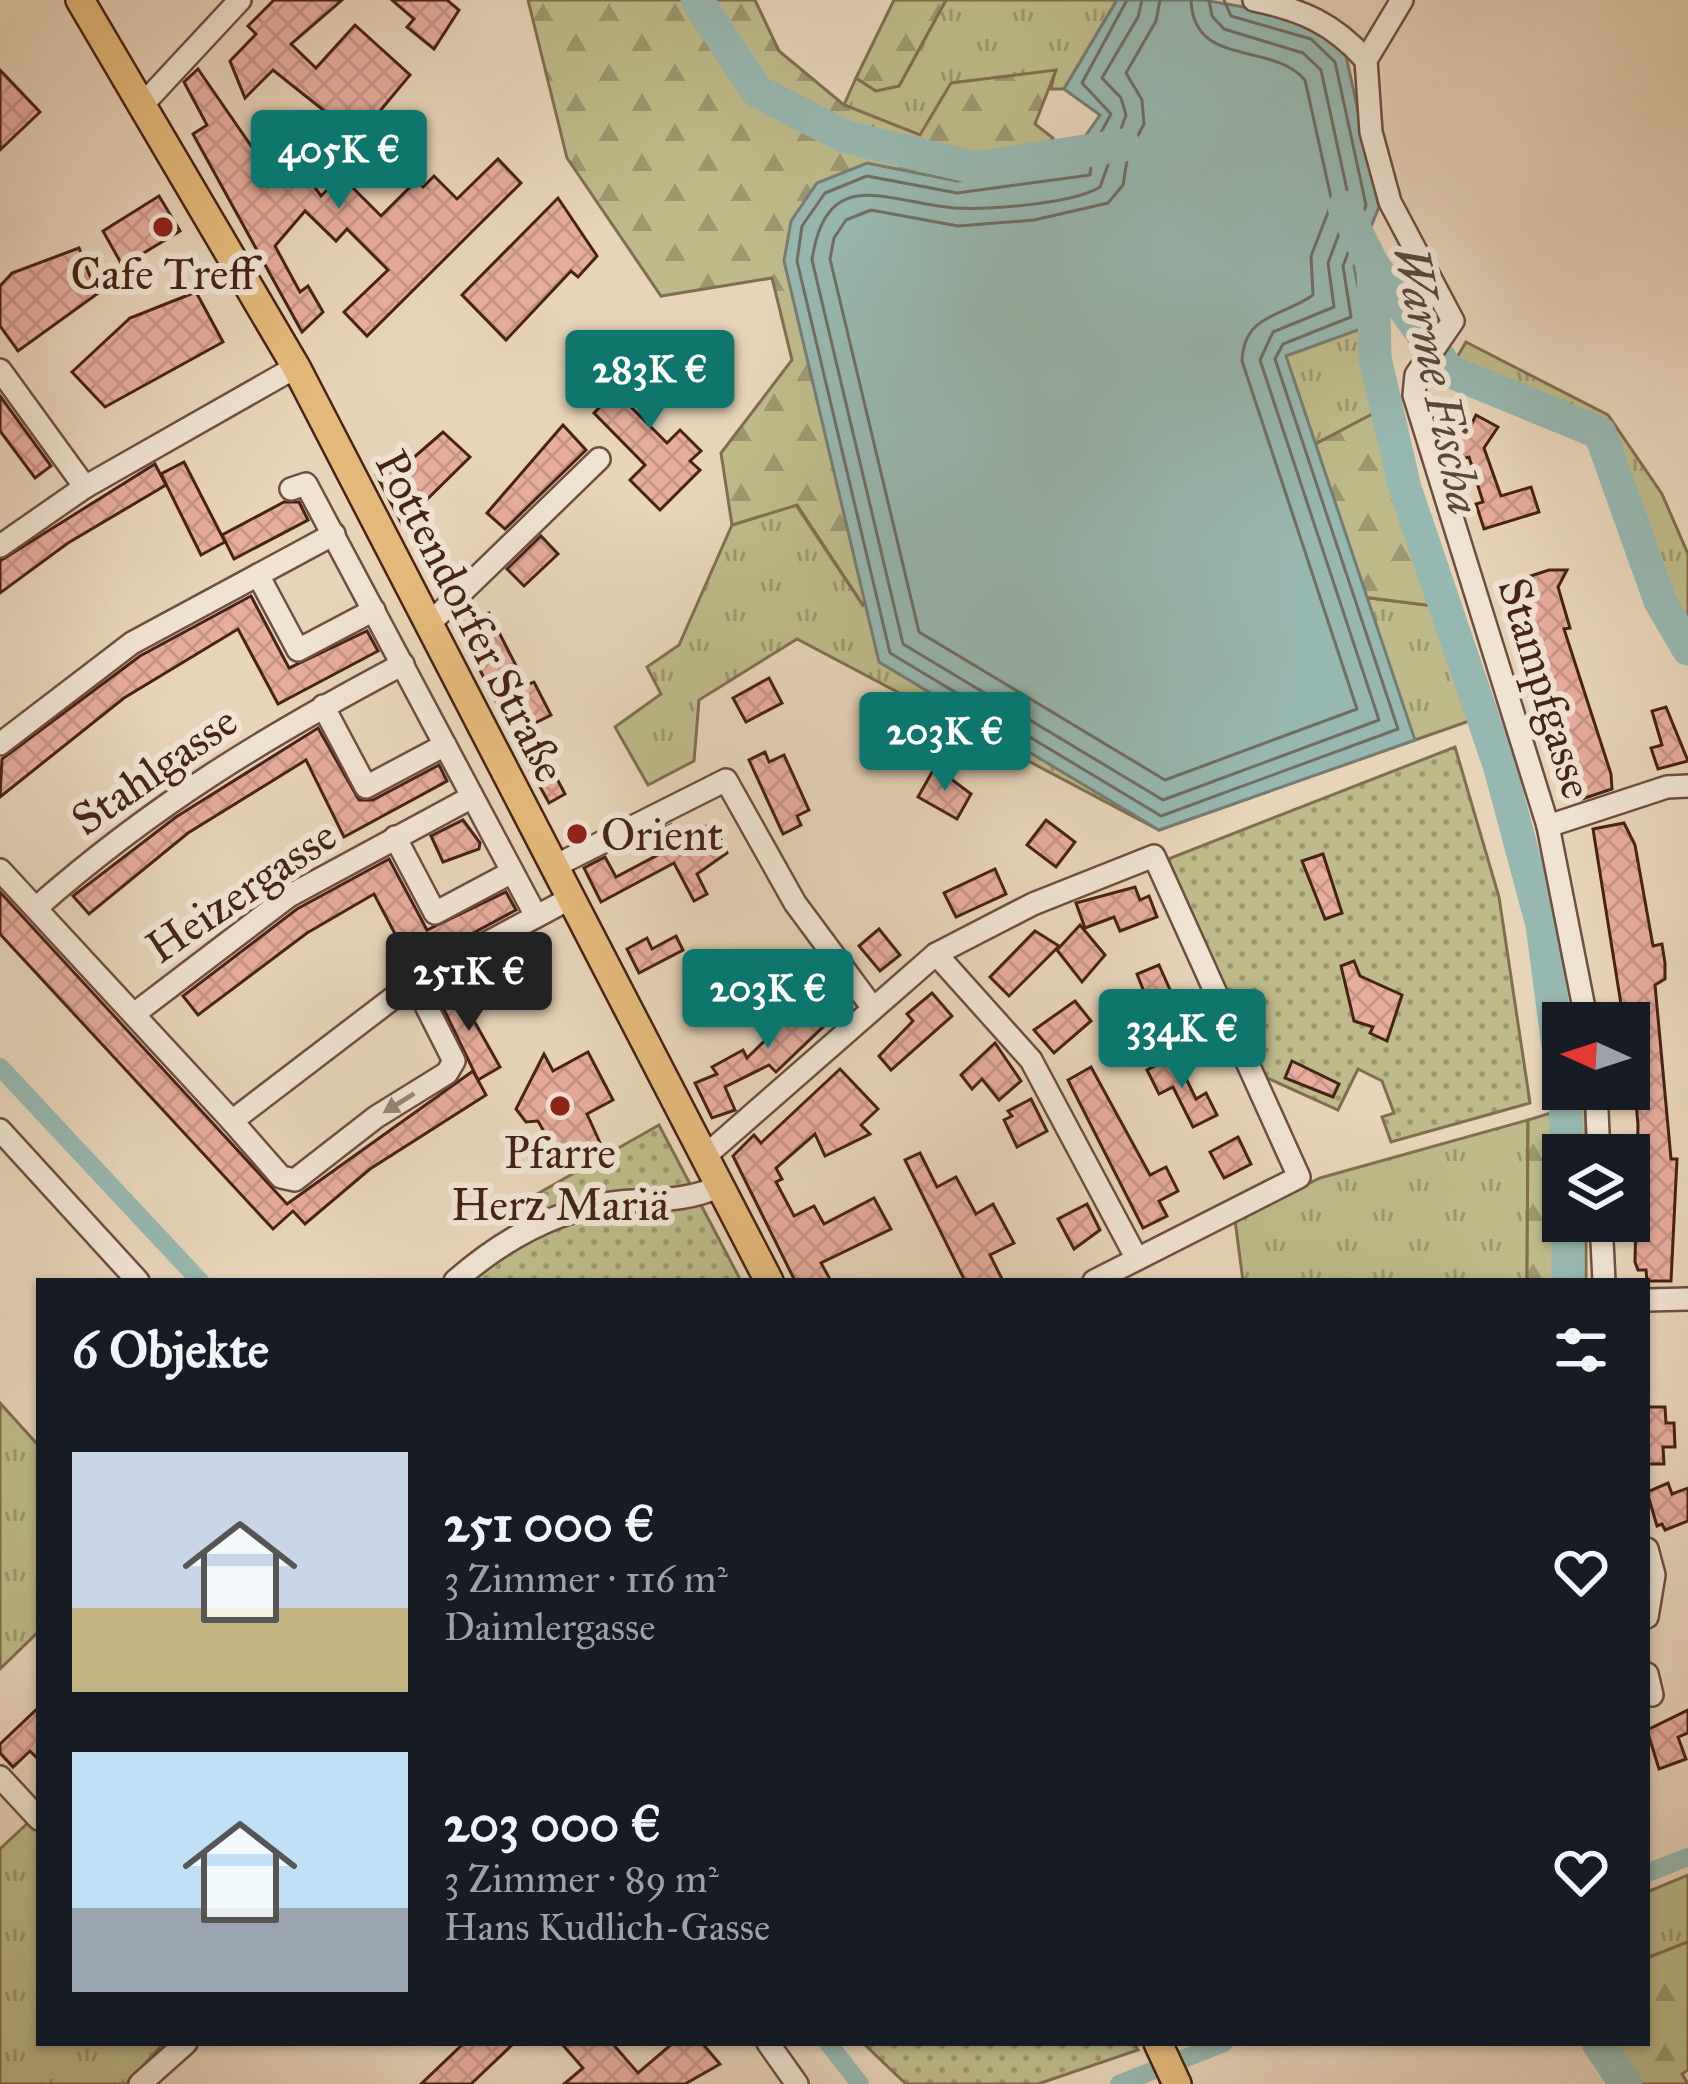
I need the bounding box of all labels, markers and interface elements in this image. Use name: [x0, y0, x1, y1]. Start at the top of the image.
pin: 405K €: [241, 110, 437, 212]
text: 405K €: [278, 125, 400, 173]
marker: Cafe Treff: [150, 214, 176, 240]
water label: Warme Fischa: [1381, 240, 1495, 520]
place label: Cafe Treff: [71, 246, 263, 301]
pin: 283K €: [552, 330, 748, 432]
text: 283K €: [592, 345, 708, 393]
street label: Pottendorfer Straße: [364, 441, 578, 791]
street label: Stampfgasse: [1486, 571, 1606, 805]
pin: 203K €: [847, 692, 1043, 794]
street label: Stahlgasse: [61, 693, 247, 847]
text: 203K €: [886, 707, 1004, 755]
street label: Heizergasse: [135, 807, 347, 975]
place label: Orient: [601, 807, 723, 862]
marker: Orient: [564, 821, 590, 847]
pin: 251K €: [371, 932, 567, 1034]
text: 251K €: [413, 947, 525, 995]
pin: 203K €: [670, 949, 866, 1051]
text: 203K €: [709, 964, 827, 1012]
pin: 334K €: [1084, 989, 1280, 1091]
north arrow: [1542, 1002, 1650, 1110]
map controls: [1542, 1002, 1650, 1242]
text: 334K €: [1126, 1004, 1238, 1052]
one-way arrow: [382, 1092, 416, 1113]
marker: Pfarre Herz Mariä: [547, 1093, 573, 1119]
place label: Pfarre Herz Mariä: [451, 1125, 669, 1232]
button: layers: [1542, 1134, 1650, 1242]
icon: filters: [1548, 1317, 1614, 1383]
text: 6 Objekte: [72, 1319, 269, 1381]
text: 251 000 €: [444, 1493, 655, 1555]
icon: home: [168, 1500, 312, 1644]
icon: heart: [1548, 1539, 1614, 1605]
text: 3 Zimmer · 116 m²: [444, 1555, 728, 1603]
text: Daimlergasse: [444, 1603, 655, 1651]
text: 203 000 €: [444, 1793, 661, 1855]
icon: home: [168, 1800, 312, 1944]
icon: heart: [1548, 1839, 1614, 1905]
text: 3 Zimmer · 89 m²: [444, 1855, 719, 1903]
text: Hans Kudlich-Gasse: [444, 1903, 770, 1951]

